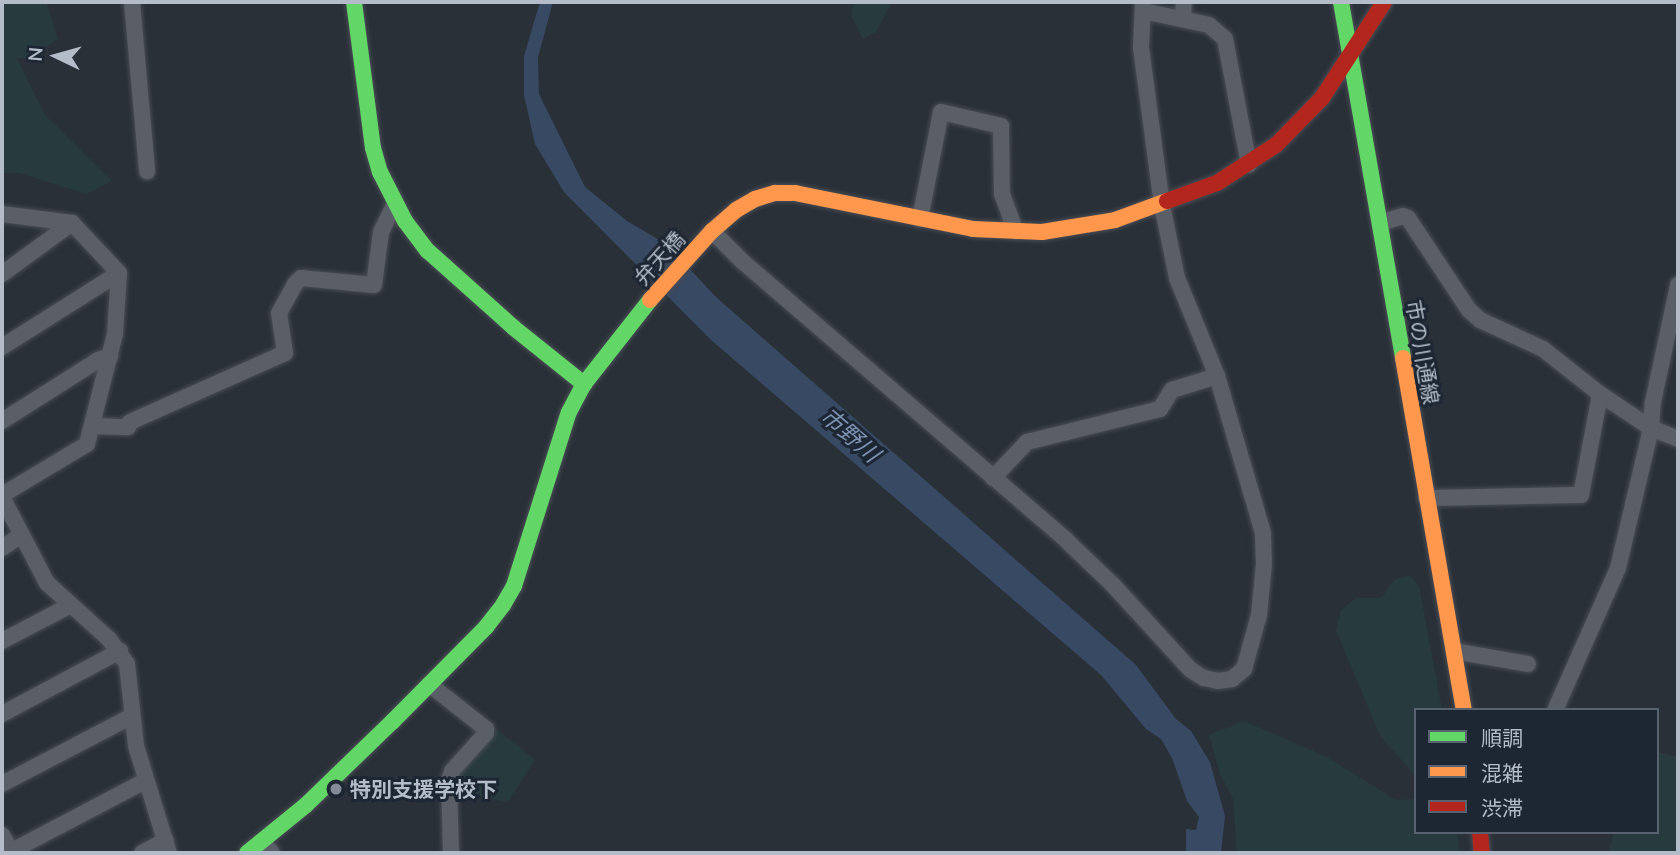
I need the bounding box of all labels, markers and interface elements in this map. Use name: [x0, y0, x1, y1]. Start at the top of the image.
north arrow: [21, 21, 91, 91]
text: N: [22, 46, 48, 62]
street label: 弁天橋: [629, 226, 689, 290]
street label: 市の川通線: [1401, 298, 1445, 406]
water label: 市野川: [815, 402, 885, 468]
legend: [1414, 708, 1659, 834]
text: 順調: [1481, 725, 1523, 751]
text: 混雑: [1481, 760, 1523, 786]
place label: 特別支援学校下: [350, 776, 497, 802]
marker: 特別支援学校下: [328, 781, 344, 797]
text: 渋滞: [1481, 795, 1523, 821]

